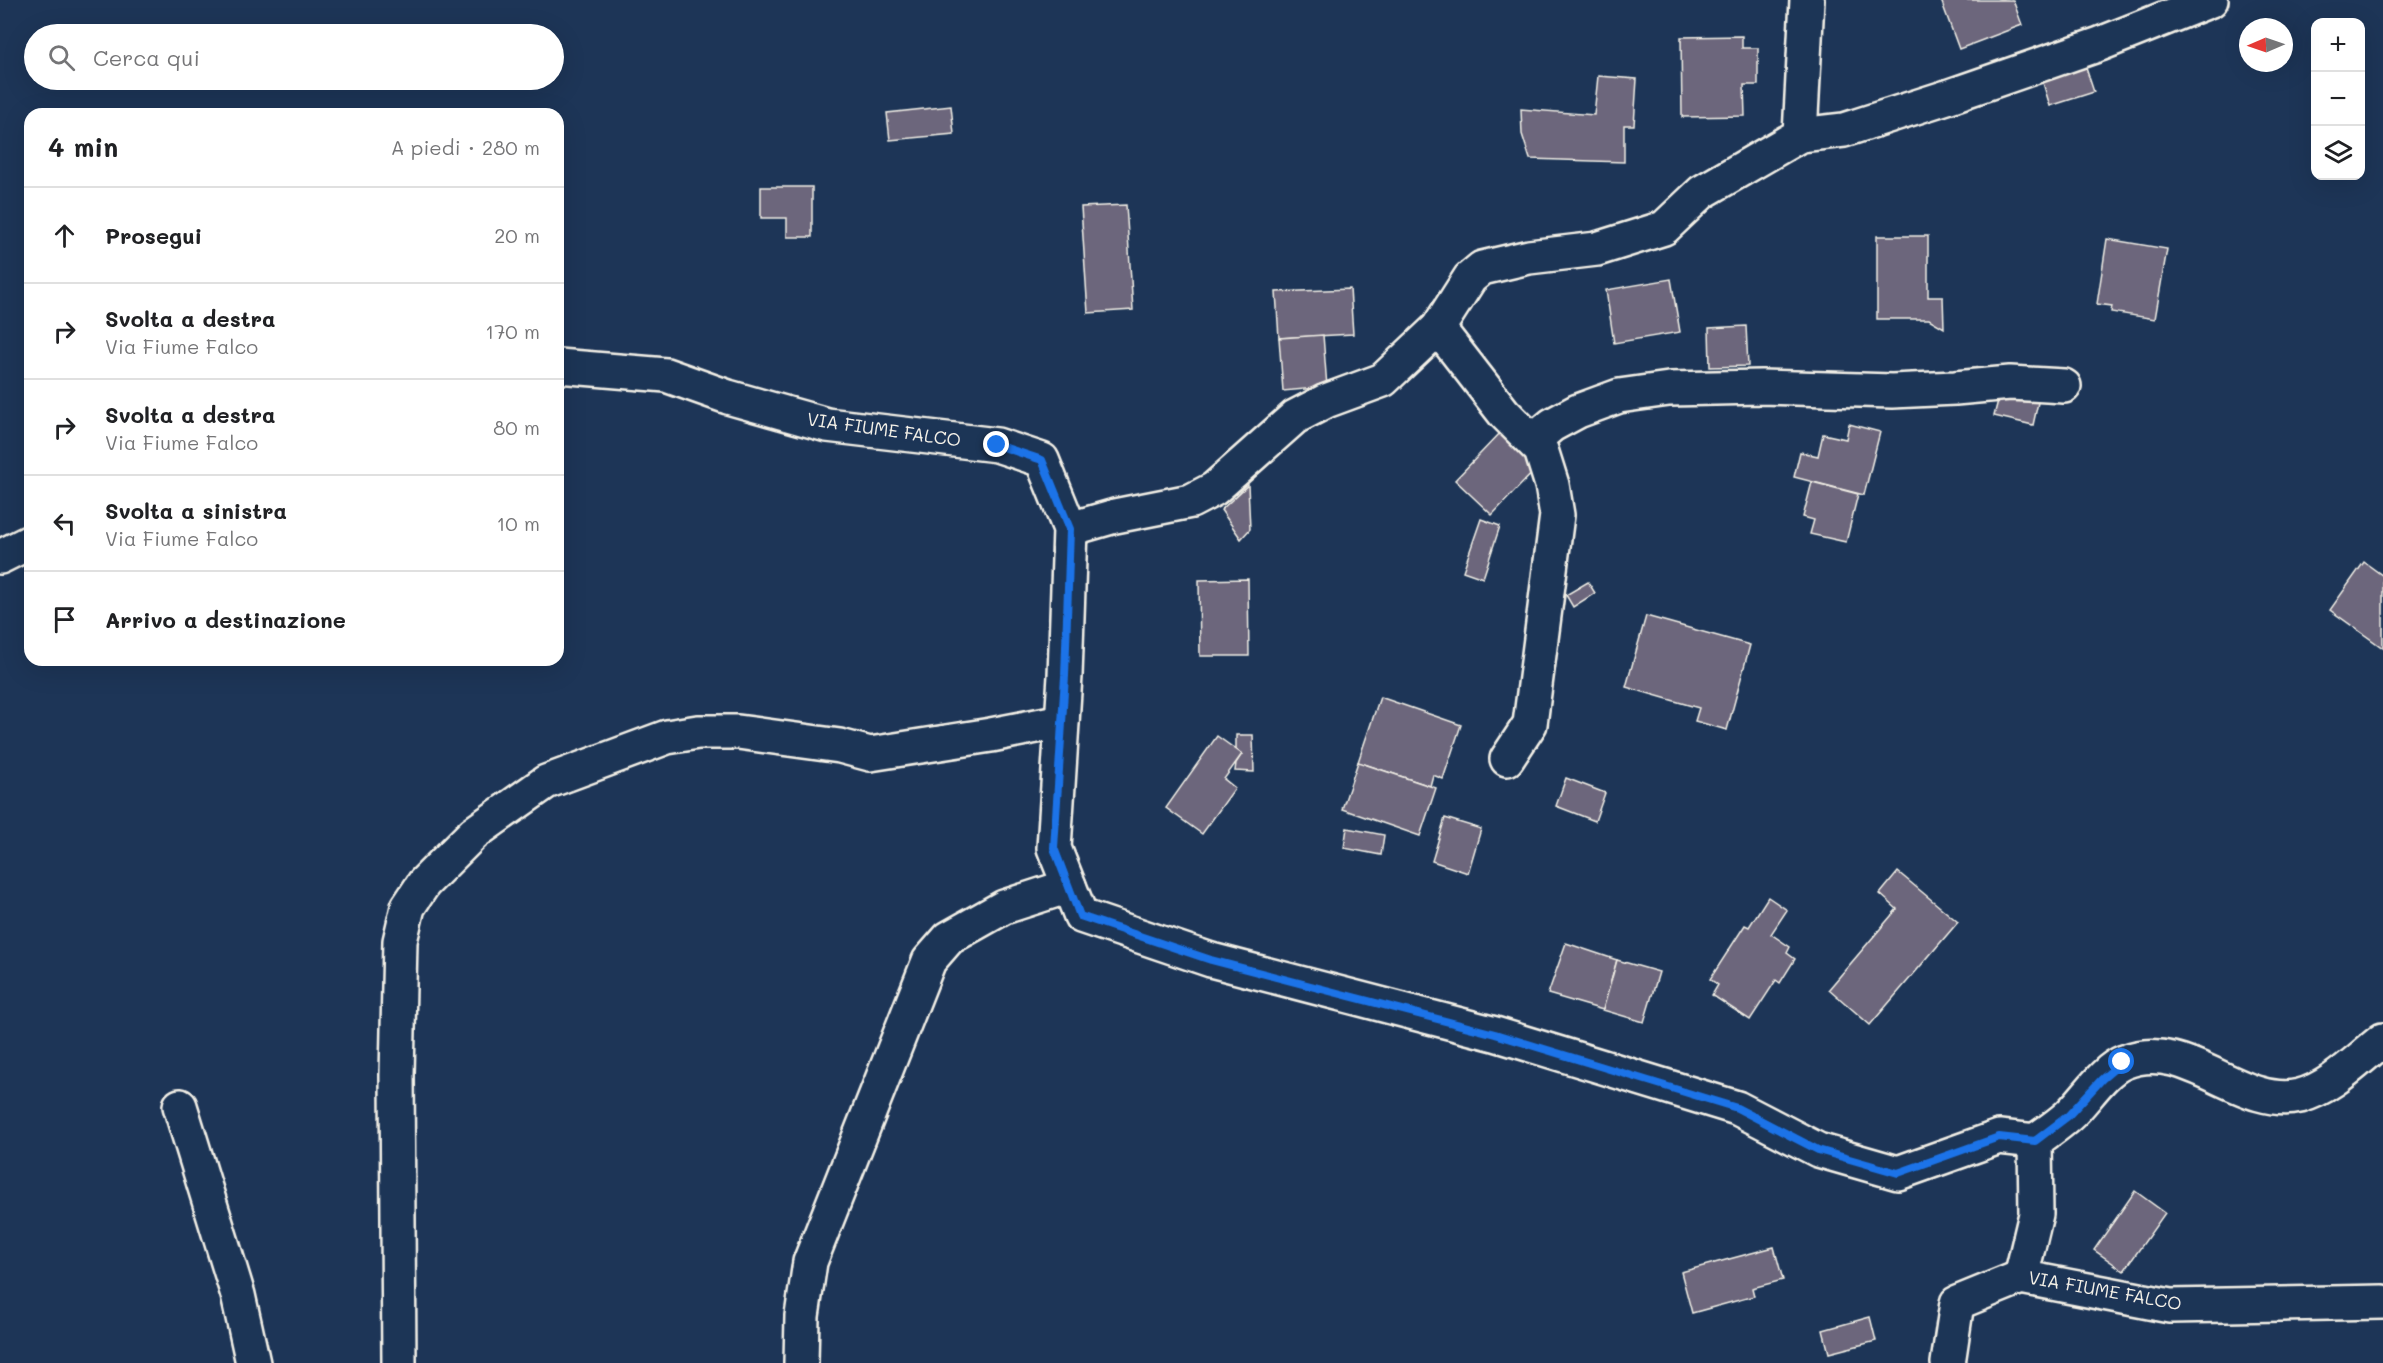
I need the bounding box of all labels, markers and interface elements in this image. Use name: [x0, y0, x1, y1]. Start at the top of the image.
north arrow: [2239, 18, 2293, 72]
map controls: [2311, 18, 2365, 180]
button: +: [2311, 18, 2365, 72]
search box: [24, 24, 564, 90]
icon: search: [45, 41, 78, 74]
text: Cerca qui: [93, 43, 200, 72]
button: −: [2311, 72, 2365, 126]
button: layers: [2311, 126, 2365, 180]
text: 4 min: [48, 130, 118, 164]
text: A piedi · 280 m: [391, 134, 540, 160]
icon: ahead: [48, 219, 81, 252]
text: Prosegui: [105, 221, 202, 250]
text: 20 m: [494, 222, 540, 248]
text: Svolta a destra: [105, 304, 275, 333]
icon: right: [48, 315, 81, 348]
text: 170 m: [485, 318, 540, 344]
text: Via Fiume Falco: [105, 333, 258, 359]
text: Svolta a destra: [105, 400, 275, 429]
street label: VIA FIUME FALCO: [806, 406, 962, 452]
icon: right: [48, 411, 81, 444]
text: 80 m: [493, 414, 540, 440]
text: Via Fiume Falco: [105, 429, 258, 455]
route end: [983, 431, 1009, 457]
text: Svolta a sinistra: [105, 496, 287, 525]
icon: left: [48, 507, 81, 540]
text: 10 m: [496, 510, 540, 536]
text: Via Fiume Falco: [105, 525, 258, 551]
icon: arrive: [48, 603, 81, 636]
text: Arrivo a destinazione: [105, 605, 346, 634]
route start: [2108, 1048, 2134, 1074]
street label: VIA FIUME FALCO: [2027, 1265, 2183, 1315]

